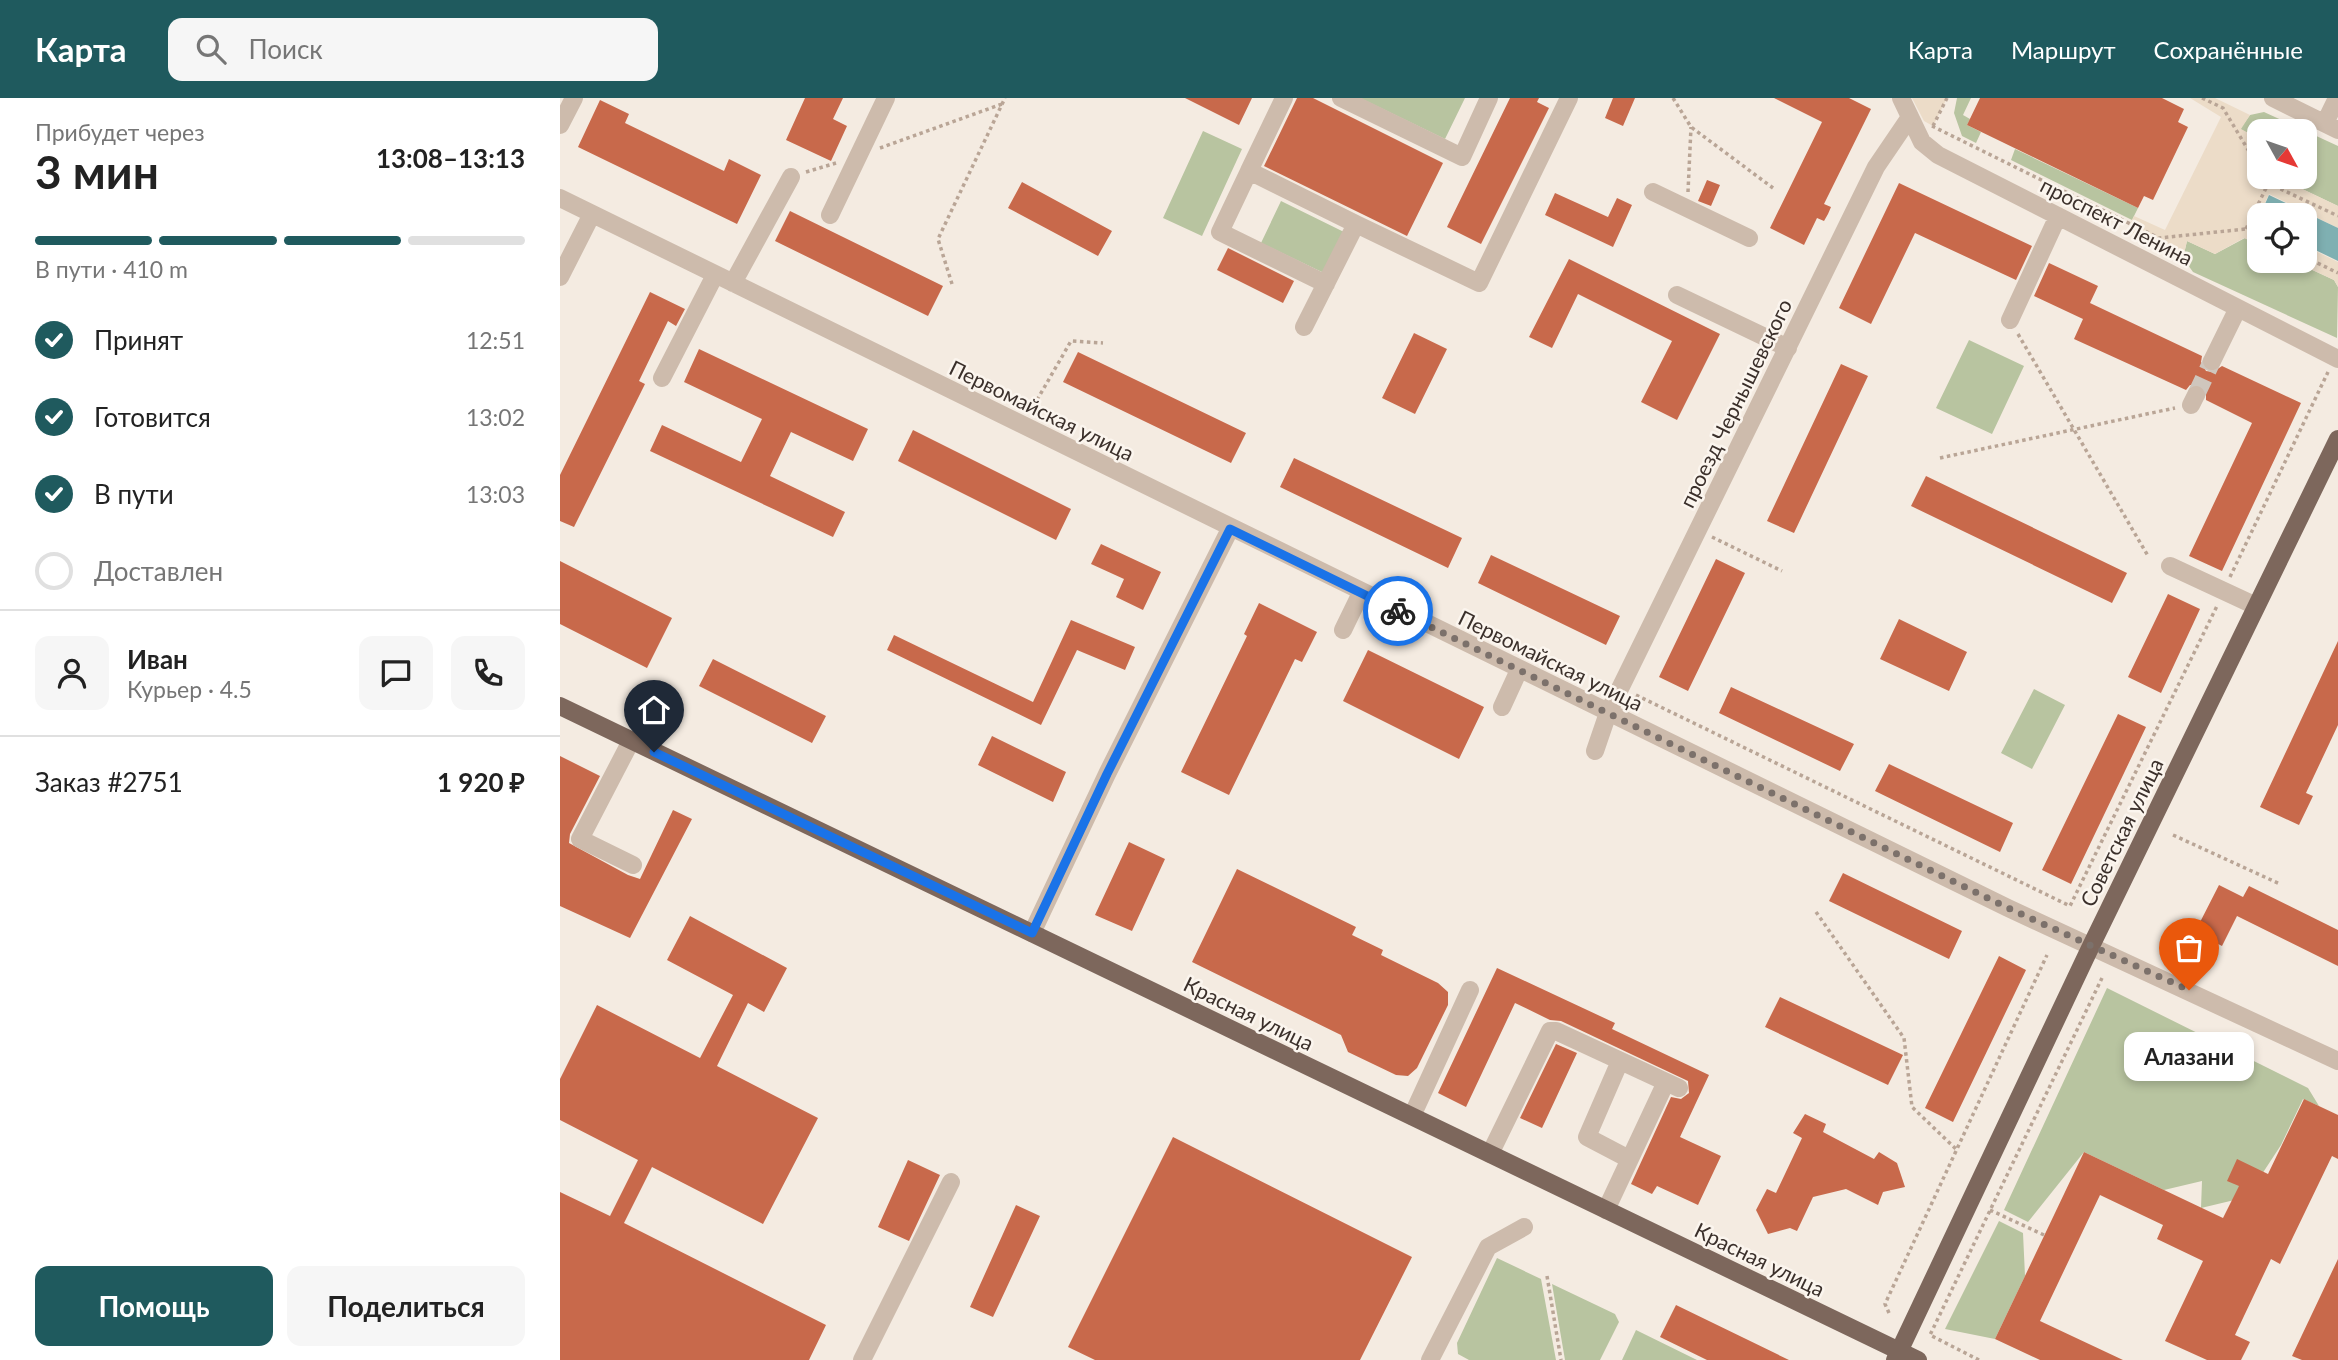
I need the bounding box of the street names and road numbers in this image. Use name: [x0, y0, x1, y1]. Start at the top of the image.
street label: проспект Ленина: [2037, 172, 2197, 270]
street label: проезд Чернышевского: [1674, 295, 1796, 511]
street label: Первомайская улица: [946, 354, 1138, 466]
street label: Первомайская улица: [1455, 604, 1647, 716]
street label: Советская улица: [2074, 754, 2168, 910]
street label: Красная улица: [1180, 971, 1318, 1055]
street label: Красная улица: [1691, 1217, 1829, 1301]

